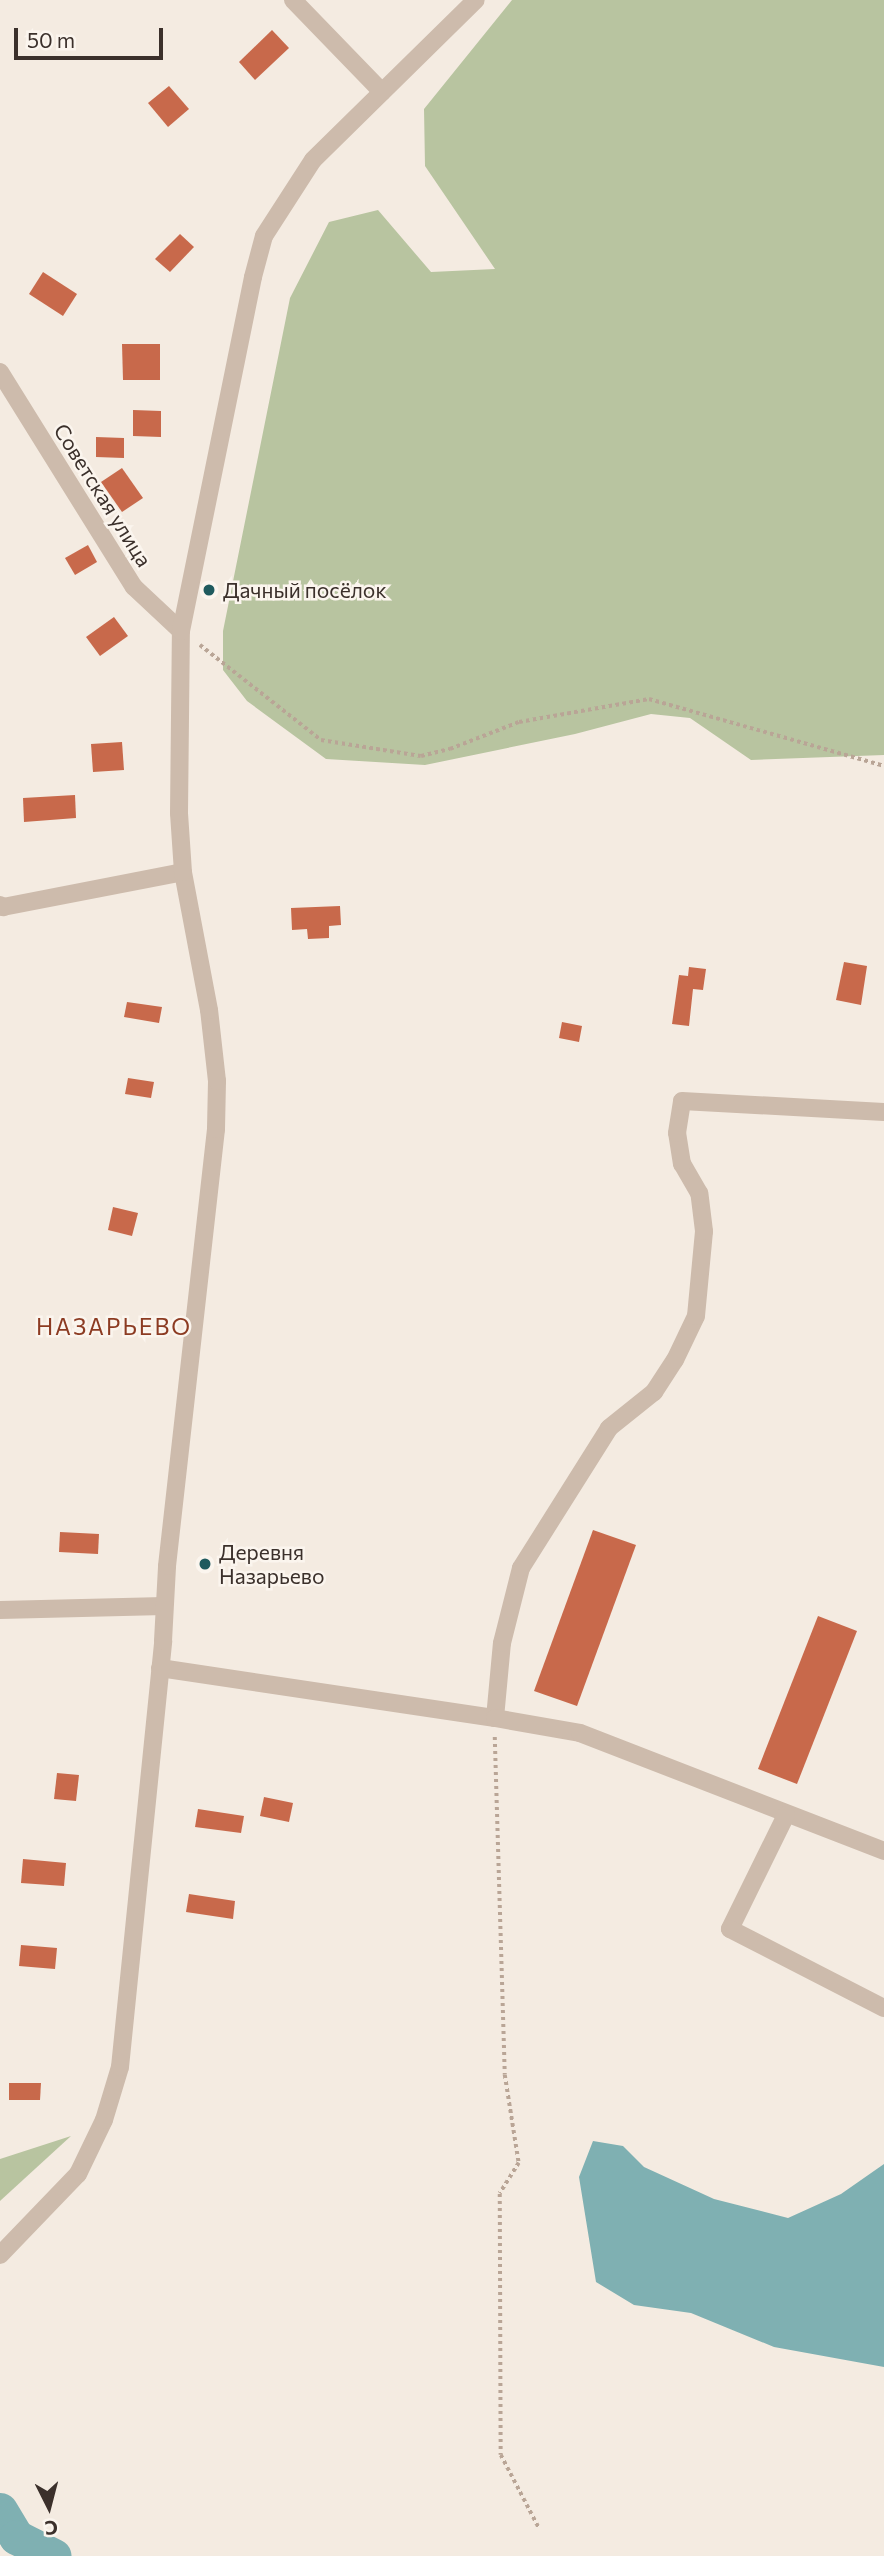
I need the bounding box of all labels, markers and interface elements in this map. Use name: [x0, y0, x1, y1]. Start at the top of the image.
scale bar: [18, 14, 166, 58]
text: 50 m: [27, 27, 75, 52]
street label: Советская улица: [49, 419, 157, 571]
place label: Дачный посёлок: [223, 577, 387, 603]
marker: Дачный посёлок: [201, 582, 217, 598]
district label: НАЗАРЬЕВО: [37, 1312, 191, 1340]
place label: Деревня Назарьево: [219, 1539, 324, 1589]
marker: Деревня Назарьево: [197, 1556, 213, 1572]
north arrow: [14, 2472, 84, 2542]
text: С: [44, 2516, 59, 2540]

